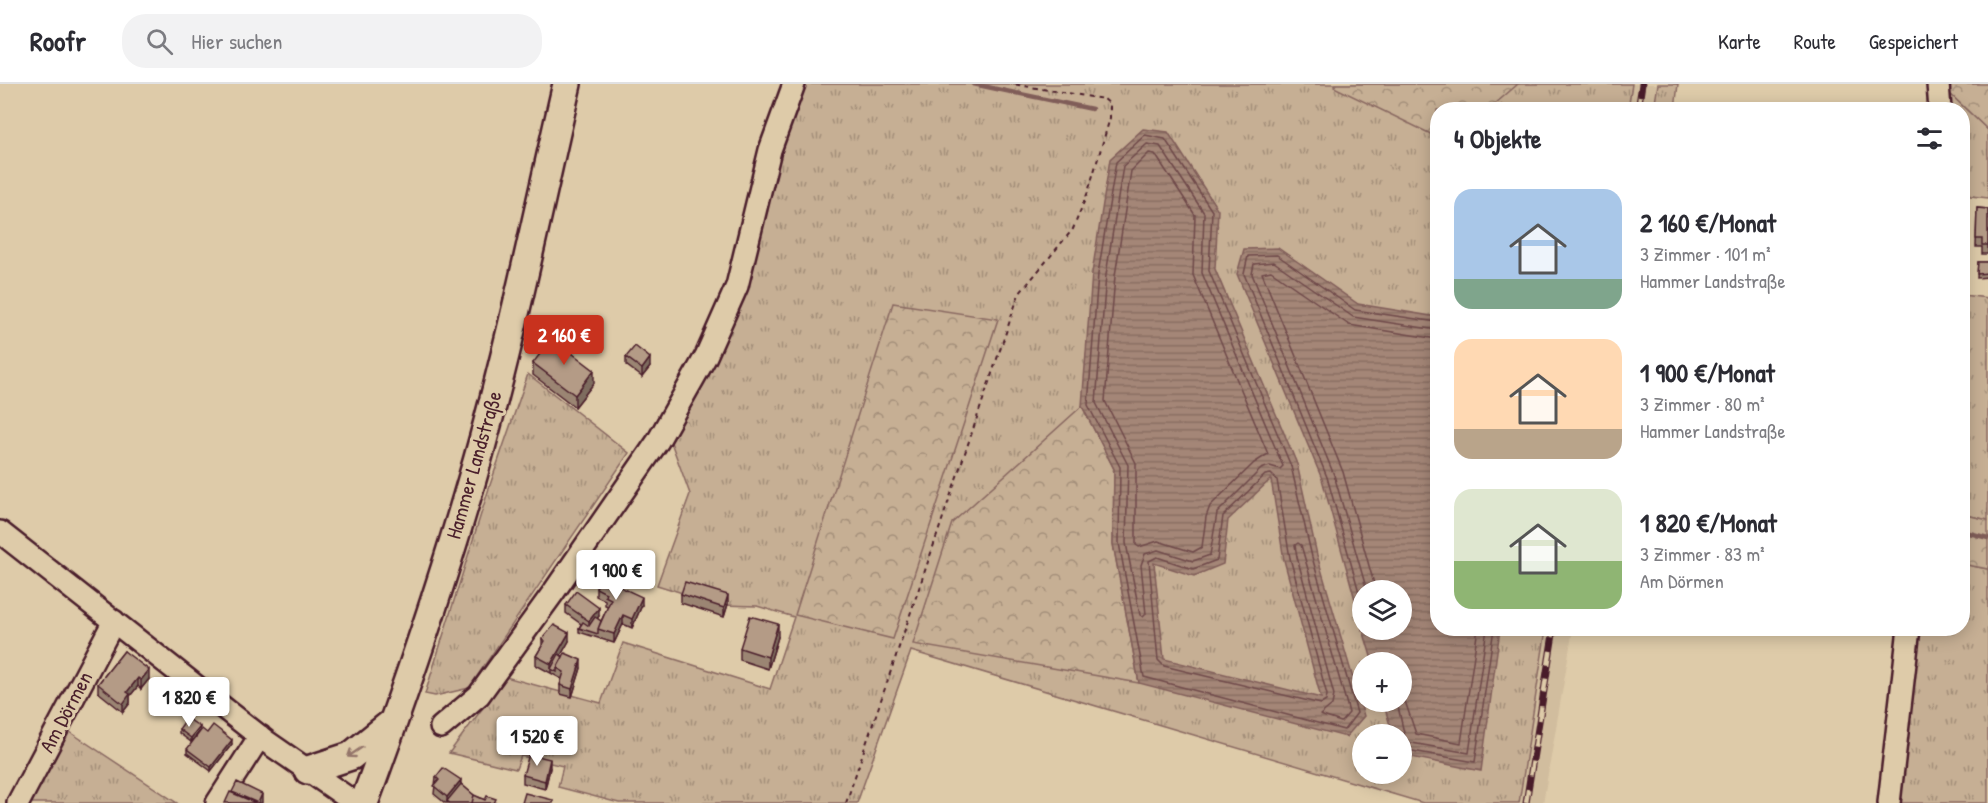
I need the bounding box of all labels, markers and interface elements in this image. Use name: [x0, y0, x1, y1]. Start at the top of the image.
search box: [122, 14, 542, 68]
text: Roofr: [30, 22, 86, 60]
icon: search: [143, 25, 176, 58]
text: Hier suchen: [191, 26, 282, 56]
text: Karte: [1718, 27, 1761, 56]
text: Route: [1794, 27, 1836, 56]
text: Gespeichert: [1869, 27, 1958, 56]
text: 4 Objekte: [1454, 121, 1541, 156]
icon: filters: [1913, 122, 1946, 155]
text: 2 160 €/Monat: [1640, 205, 1776, 240]
icon: home: [1502, 213, 1574, 285]
text: 3 Zimmer · 101 m²: [1640, 240, 1771, 267]
text: Hammer Landstraße: [1640, 267, 1785, 294]
pin: 2 160 €: [509, 315, 619, 366]
text: 2 160 €: [538, 321, 590, 348]
text: 1 900 €/Monat: [1640, 355, 1775, 390]
icon: home: [1502, 363, 1574, 435]
street label: Hammer Landstraße: [439, 387, 509, 542]
text: 3 Zimmer · 80 m²: [1640, 390, 1765, 417]
text: Hammer Landstraße: [1640, 417, 1785, 444]
text: 1 820 €/Monat: [1640, 505, 1777, 540]
icon: home: [1502, 513, 1574, 585]
text: 3 Zimmer · 83 m²: [1640, 540, 1765, 567]
pin: 1 900 €: [561, 550, 671, 601]
text: 1 900 €: [590, 556, 642, 583]
text: Am Dörmen: [1640, 567, 1724, 594]
map controls: [1352, 580, 1412, 784]
button: layers: [1352, 580, 1412, 640]
button: +: [1352, 652, 1412, 712]
street label: Am Dörmen: [32, 666, 99, 757]
pin: 1 820 €: [134, 677, 244, 728]
text: 1 820 €: [162, 683, 216, 710]
pin: 1 520 €: [482, 716, 592, 767]
text: 1 520 €: [511, 722, 563, 749]
button: −: [1352, 724, 1412, 784]
one-way arrow: [347, 746, 363, 758]

